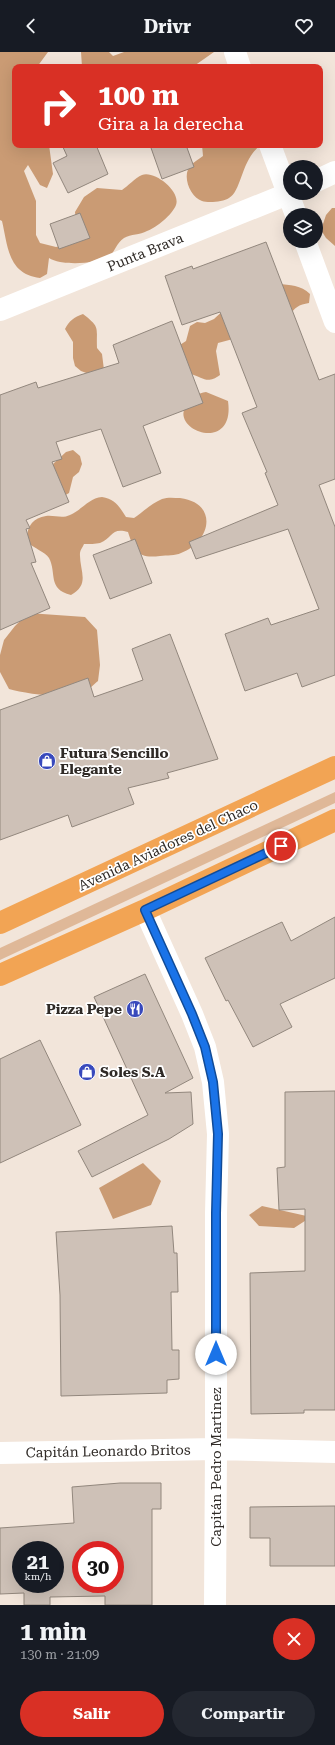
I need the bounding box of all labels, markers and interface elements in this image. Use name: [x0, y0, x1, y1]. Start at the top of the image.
icon: back: [20, 15, 42, 37]
icon: heart: [293, 15, 315, 37]
text: Drivr: [144, 16, 191, 37]
text: 100 m: [98, 79, 179, 112]
icon: right: [32, 80, 84, 132]
text: Gira a la derecha: [98, 113, 243, 134]
map controls: [283, 160, 323, 248]
button: search: [283, 160, 323, 200]
button: layers: [283, 208, 323, 248]
street label: Punta Brava: [105, 229, 186, 275]
place label: Futura Sencillo Elegante: [60, 745, 169, 777]
shop icon: Futura Sencillo Elegante: [37, 751, 57, 771]
street label: Avenida Aviadores del Chaco: [76, 796, 260, 894]
pin: [264, 829, 298, 863]
icon: arrive: [270, 835, 292, 857]
restaurant icon: Pizza Pepe: [125, 999, 145, 1019]
place label: Pizza Pepe: [46, 1001, 122, 1017]
shop icon: Soles S.A: [77, 1062, 97, 1082]
place label: Soles S.A: [100, 1064, 165, 1080]
position arrow: [195, 1333, 237, 1375]
street label: Capitán Pedro Martinez: [208, 1387, 224, 1547]
street label: Capitán Leonardo Britos: [25, 1442, 191, 1460]
speed limit sign: 30: [72, 1541, 124, 1593]
text: 21: [27, 1550, 49, 1574]
text: km/h: [25, 1571, 51, 1582]
text: 1 min: [20, 1618, 87, 1646]
button: close: [273, 1618, 315, 1660]
text: 130 m · 21:09: [20, 1647, 99, 1662]
button: Salir: [20, 1691, 164, 1737]
button: Compartir: [172, 1691, 315, 1737]

